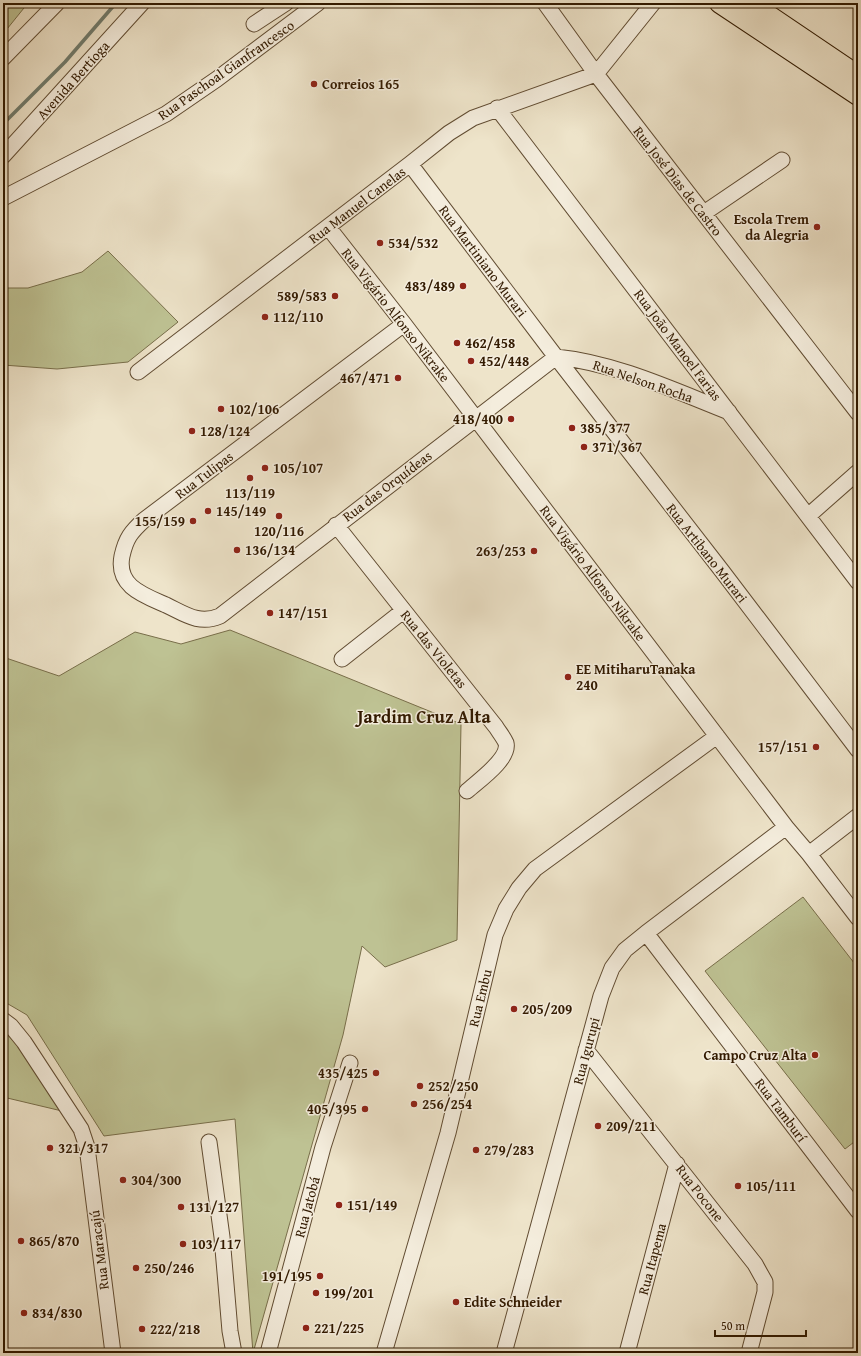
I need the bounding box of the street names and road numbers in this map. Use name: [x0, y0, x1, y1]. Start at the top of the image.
street label: Rua Paschoal Gianfrancesco: [154, 15, 298, 125]
street label: Avenida Bertioga: [32, 36, 114, 124]
street label: Rua José Dias de Castro: [629, 122, 727, 240]
street label: Rua Manuel Canelas: [304, 162, 410, 248]
street label: Rua Martiniano Murari: [434, 201, 532, 321]
street label: Rua Vigário Alfonso Nikrake: [337, 244, 455, 387]
street label: Rua João Manoel Farias: [629, 285, 727, 405]
street label: Rua Nelson Rocha: [590, 355, 696, 408]
street label: Rua Tulipas: [171, 446, 237, 504]
street label: Rua das Orquídeas: [338, 446, 436, 526]
street label: Rua Artibano Murari: [662, 499, 752, 607]
street label: Rua Vigário Alfonso Nikrake: [535, 501, 651, 645]
street label: Rua das Violetas: [396, 605, 472, 693]
street label: Rua Embu: [463, 967, 497, 1029]
street label: Rua Igurupi: [567, 1015, 605, 1087]
street label: Rua Tamburí: [750, 1074, 812, 1147]
street label: Rua Pocone: [671, 1160, 729, 1226]
street label: Rua Jatobá: [289, 1174, 325, 1240]
street label: Rua Maracajú: [84, 1209, 114, 1291]
street label: Rua Itapema: [633, 1221, 671, 1297]

